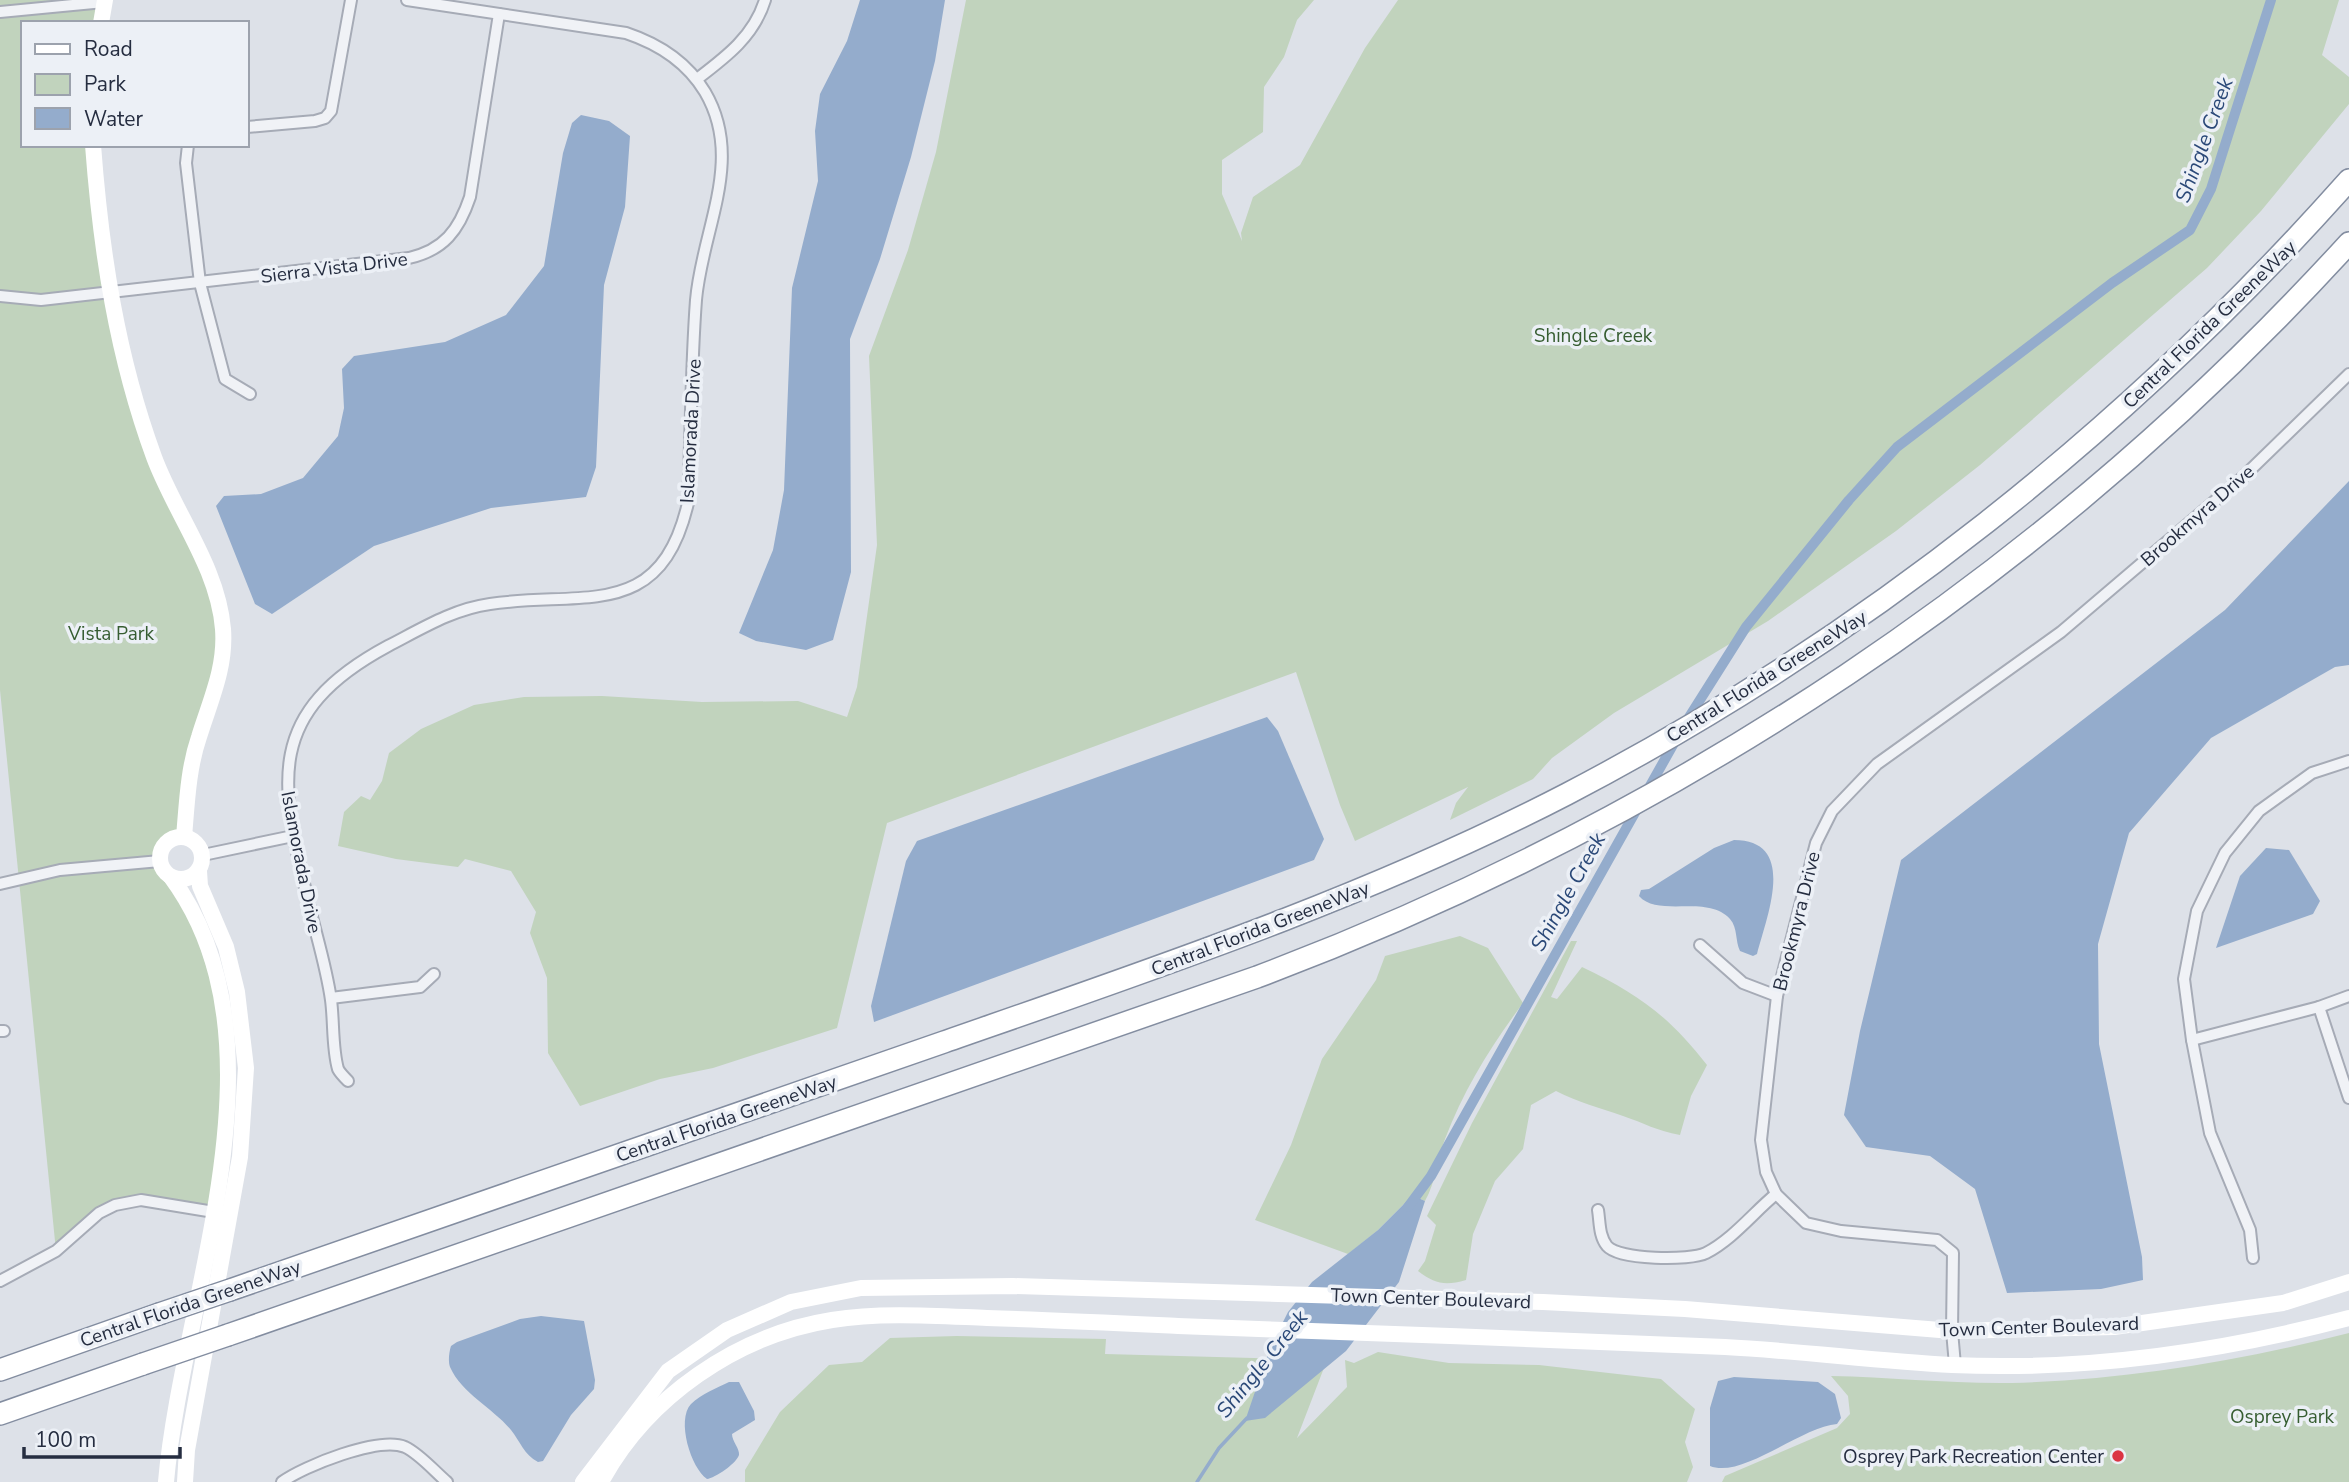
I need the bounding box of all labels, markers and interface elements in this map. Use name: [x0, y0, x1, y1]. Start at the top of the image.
legend: [21, 21, 248, 147]
text: Road: [84, 35, 133, 63]
text: Park: [84, 70, 126, 98]
water label: Shingle Creek: [2168, 73, 2240, 206]
text: Water: [84, 105, 143, 133]
street label: Central Florida GreeneWay: [2117, 235, 2302, 415]
street label: Sierra Vista Drive: [259, 246, 409, 290]
park label: Shingle Creek: [1534, 323, 1653, 349]
street label: Islamorada Drive: [674, 358, 708, 504]
street label: Brookmyra Drive: [2135, 459, 2260, 572]
street label: Central Florida GreeneWay: [1661, 604, 1872, 749]
park label: Vista Park: [67, 621, 155, 647]
street label: Islamorada Drive: [274, 789, 328, 936]
water label: Shingle Creek: [1524, 827, 1612, 956]
street label: Brookmyra Drive: [1767, 849, 1827, 994]
street label: Central Florida GreeneWay: [1147, 875, 1373, 983]
street label: Central Florida GreeneWay: [612, 1069, 840, 1169]
street label: Central Florida GreeneWay: [76, 1254, 304, 1354]
street label: Town Center Boulevard: [1330, 1283, 1532, 1315]
water label: Shingle Creek: [1210, 1304, 1314, 1424]
street label: Town Center Boulevard: [1938, 1311, 2140, 1343]
park label: Osprey Park: [2230, 1404, 2335, 1430]
scale bar: [24, 1416, 180, 1460]
text: 100 m: [35, 1426, 96, 1454]
place label: Osprey Park Recreation Center: [1843, 1444, 2104, 1470]
marker: Osprey Park Recreation Center: [2110, 1448, 2126, 1464]

